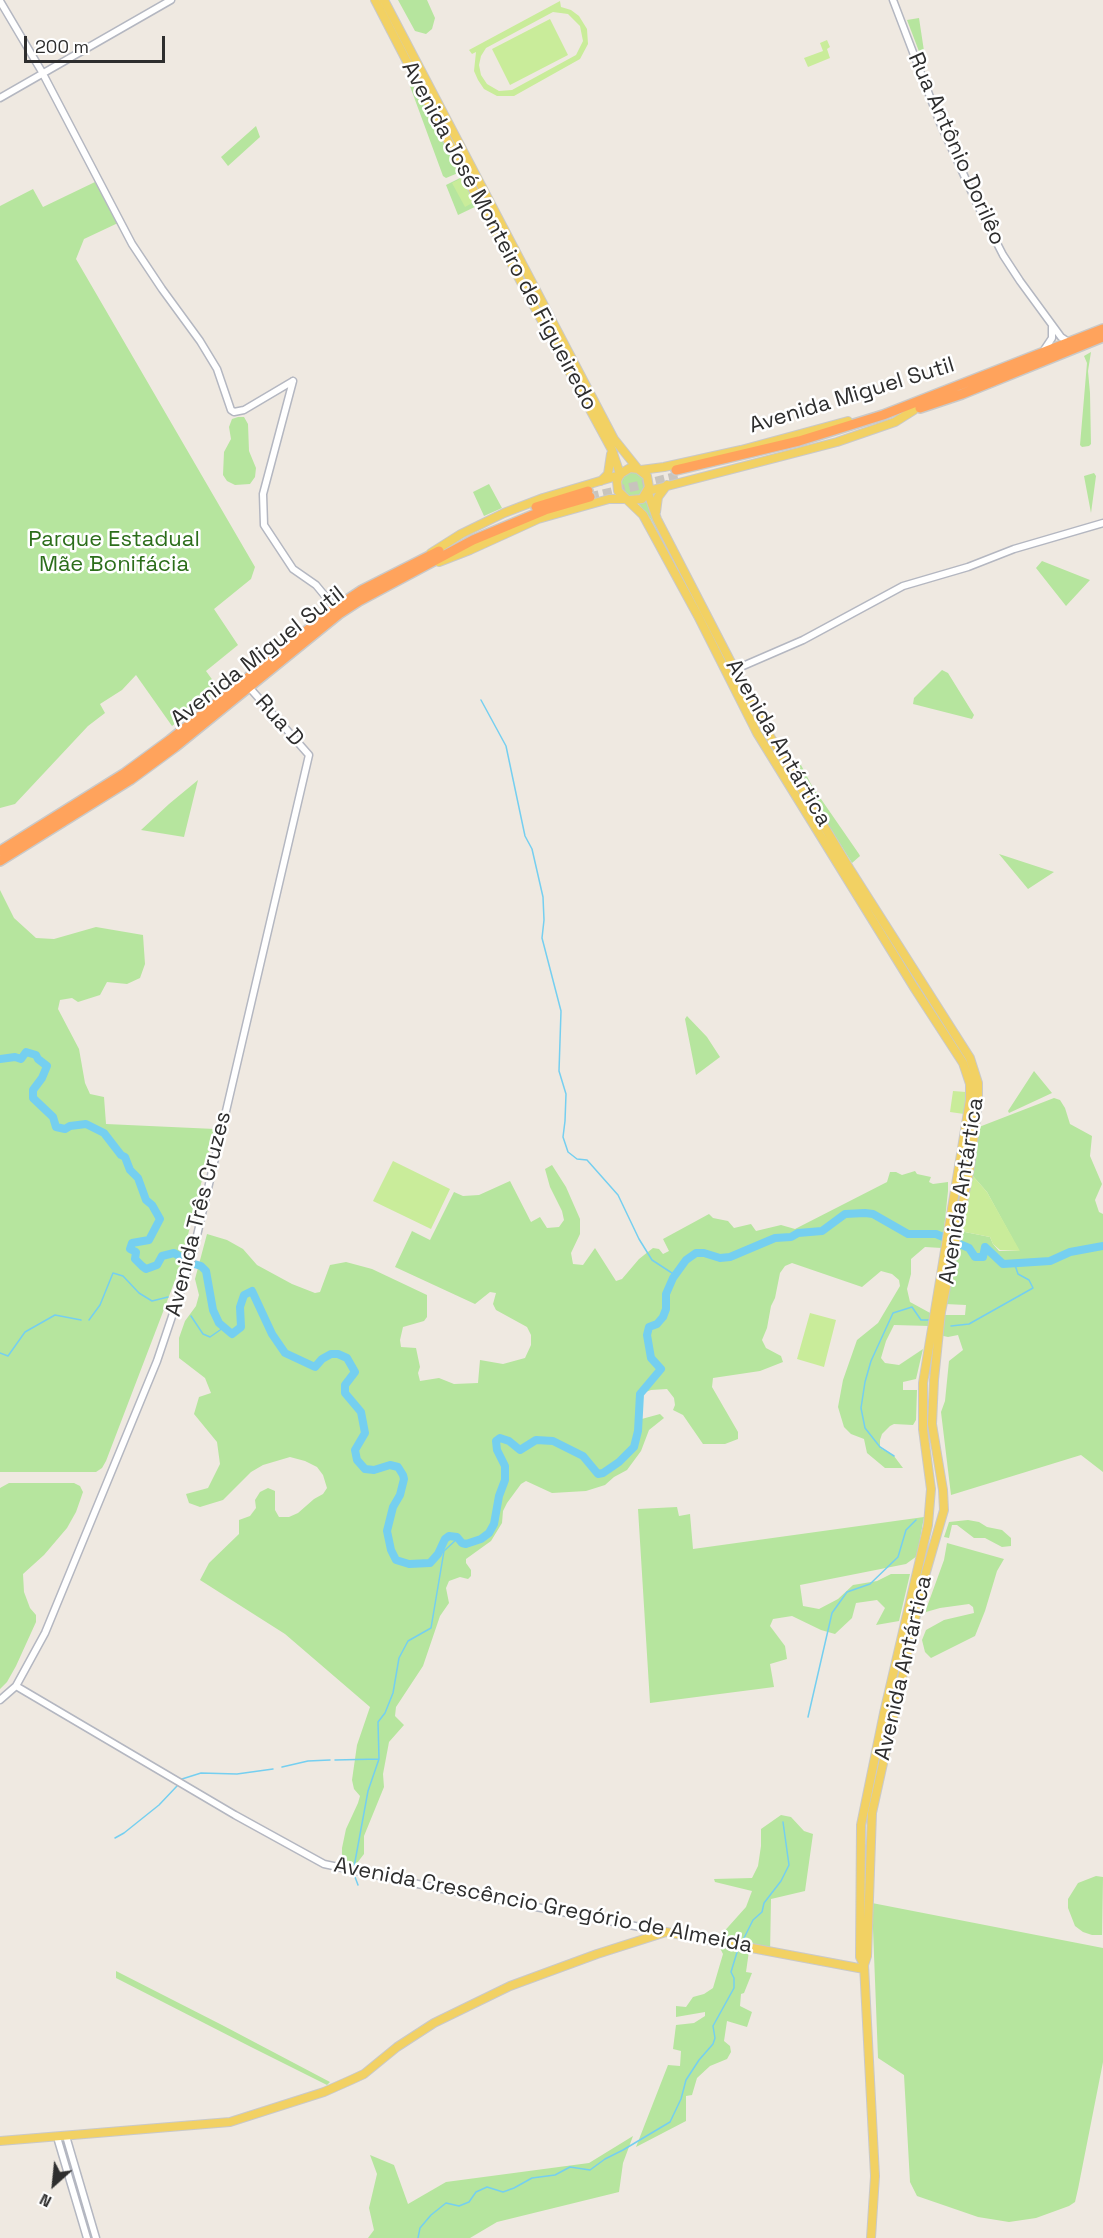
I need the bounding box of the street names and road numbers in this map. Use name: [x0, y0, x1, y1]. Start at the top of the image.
street label: Rua Antônio Dorilêo: [902, 49, 1010, 249]
street label: Avenida José Monteiro de Figueiredo: [395, 57, 603, 415]
street label: Avenida Miguel Sutil: [746, 352, 958, 440]
street label: Avenida Miguel Sutil: [166, 581, 350, 733]
street label: Avenida Antártica: [719, 655, 837, 831]
street label: Rua D: [249, 690, 309, 752]
street label: Avenida Antártica: [934, 1096, 990, 1286]
street label: Avenida Três Cruzes: [161, 1109, 237, 1319]
street label: Avenida Antártica: [870, 1573, 938, 1763]
street label: Avenida Crescêncio Gregório de Almeida: [332, 1852, 754, 1960]

